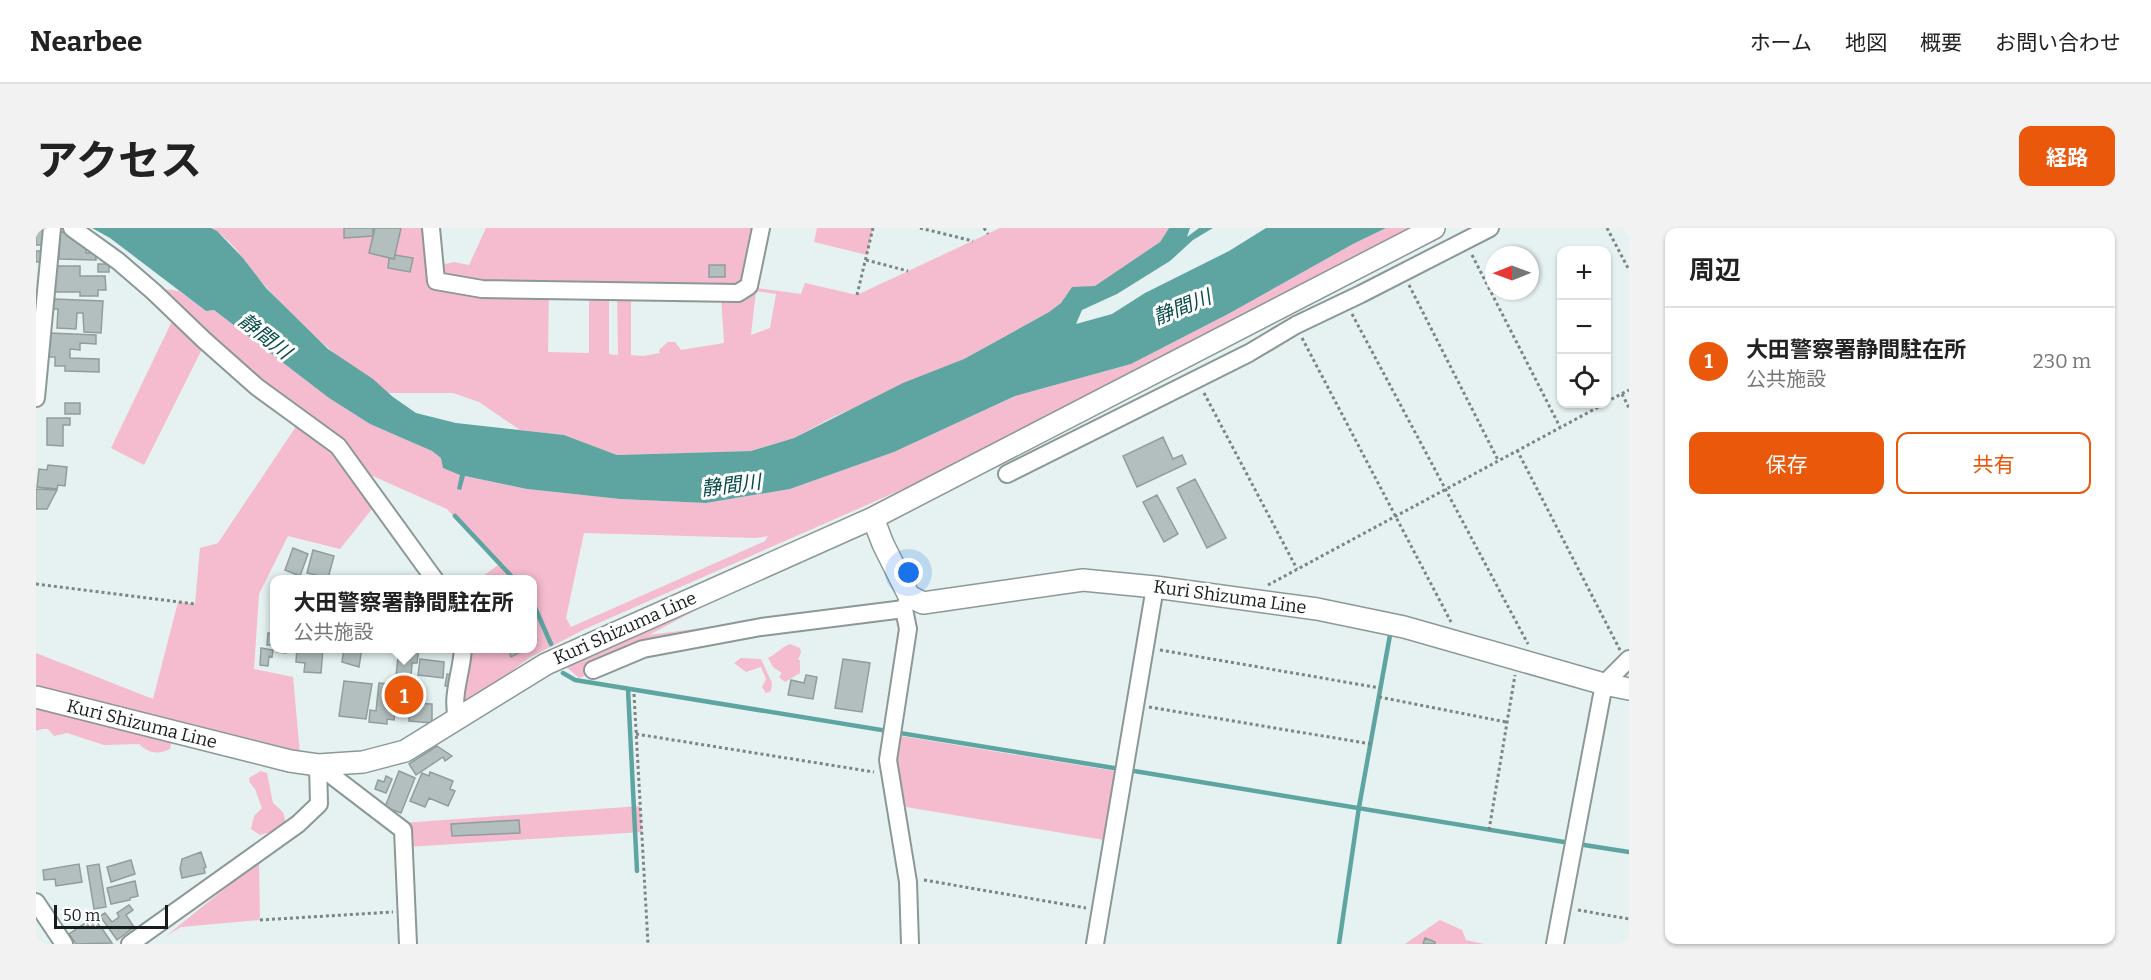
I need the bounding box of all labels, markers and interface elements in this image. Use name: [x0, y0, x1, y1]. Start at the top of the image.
text: Nearbee: [30, 25, 142, 58]
text: ホーム: [1750, 30, 1812, 56]
text: 地図: [1845, 30, 1887, 56]
text: 概要: [1920, 30, 1962, 56]
text: お問い合わせ: [1995, 30, 2121, 56]
button: 経路: [2019, 126, 2115, 186]
text: アクセス: [36, 136, 202, 186]
north arrow: [1485, 246, 1539, 300]
map controls: [1557, 246, 1611, 408]
button: +: [1557, 246, 1611, 300]
text: 周辺: [1689, 255, 1741, 286]
water label: 静間川: [1150, 284, 1216, 329]
button: −: [1557, 300, 1611, 354]
water label: 静間川: [234, 308, 298, 365]
text: 大田警察署静間駐在所: [1746, 336, 1966, 363]
text: 1: [1704, 349, 1713, 373]
text: 230 m: [2033, 349, 2091, 373]
button: locate: [1557, 354, 1611, 408]
text: 公共施設: [1746, 367, 1826, 391]
button: 保存: [1689, 432, 1884, 494]
button: 共有: [1896, 432, 2091, 494]
water label: 静間川: [700, 469, 764, 501]
your location: [894, 558, 923, 587]
popup: [270, 575, 537, 653]
street label: Kuri Shizuma Line: [1152, 575, 1308, 619]
street label: Kuri Shizuma Line: [550, 587, 700, 669]
text: 大田警察署静間駐在所: [293, 589, 514, 616]
text: 公共施設: [293, 620, 373, 644]
pin: 1: [384, 672, 424, 718]
street label: Kuri Shizuma Line: [65, 695, 219, 753]
scale bar: [54, 902, 168, 930]
text: 50 m: [63, 906, 100, 925]

